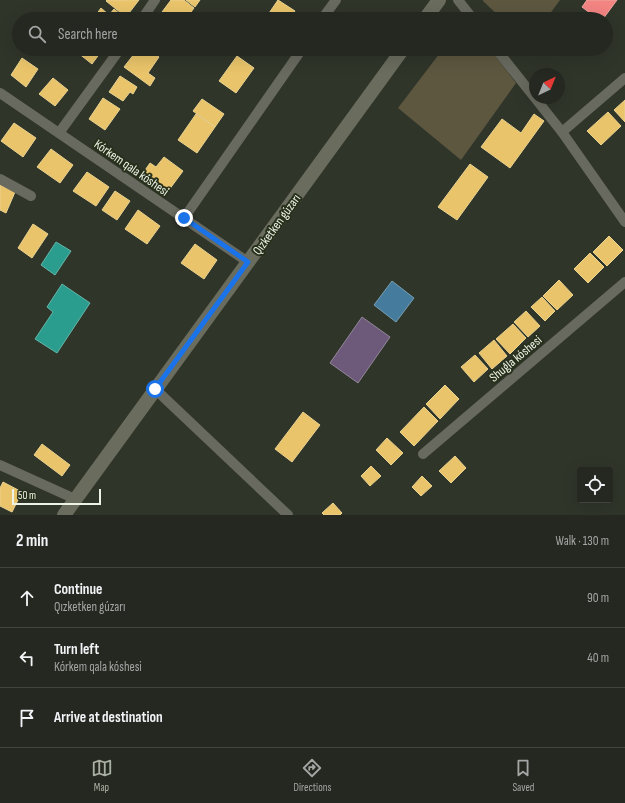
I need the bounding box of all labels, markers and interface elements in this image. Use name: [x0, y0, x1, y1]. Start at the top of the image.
search box: [12, 12, 613, 56]
icon: search: [26, 23, 48, 45]
text: Search here: [58, 25, 118, 44]
north arrow: [529, 68, 565, 104]
street label: Kórkem qala kóshesi: [91, 136, 172, 200]
street label: Qızketken gúzarı: [249, 191, 304, 258]
route end: [175, 209, 193, 227]
street label: Shuǵla kóshesi: [486, 332, 545, 385]
route start: [146, 380, 164, 398]
map controls: [577, 467, 613, 503]
button: locate: [577, 467, 613, 503]
scale bar: [12, 487, 101, 506]
text: 50 m: [18, 489, 36, 502]
text: 2 min: [16, 531, 48, 551]
text: Walk · 130 m: [556, 533, 609, 549]
text: Continue: [54, 580, 103, 599]
icon: ahead: [16, 587, 38, 609]
text: 90 m: [587, 590, 609, 606]
text: Qızketken gúzarı: [54, 599, 125, 615]
text: Turn left: [54, 640, 99, 659]
icon: left: [16, 647, 38, 669]
text: 40 m: [587, 650, 609, 666]
text: Kórkem qala kóshesi: [54, 659, 142, 675]
icon: arrive: [16, 707, 38, 729]
text: Arrive at destination: [54, 708, 163, 727]
tab: Map: [91, 757, 113, 794]
tab: Directions: [294, 757, 331, 794]
tab: Saved: [512, 757, 534, 794]

